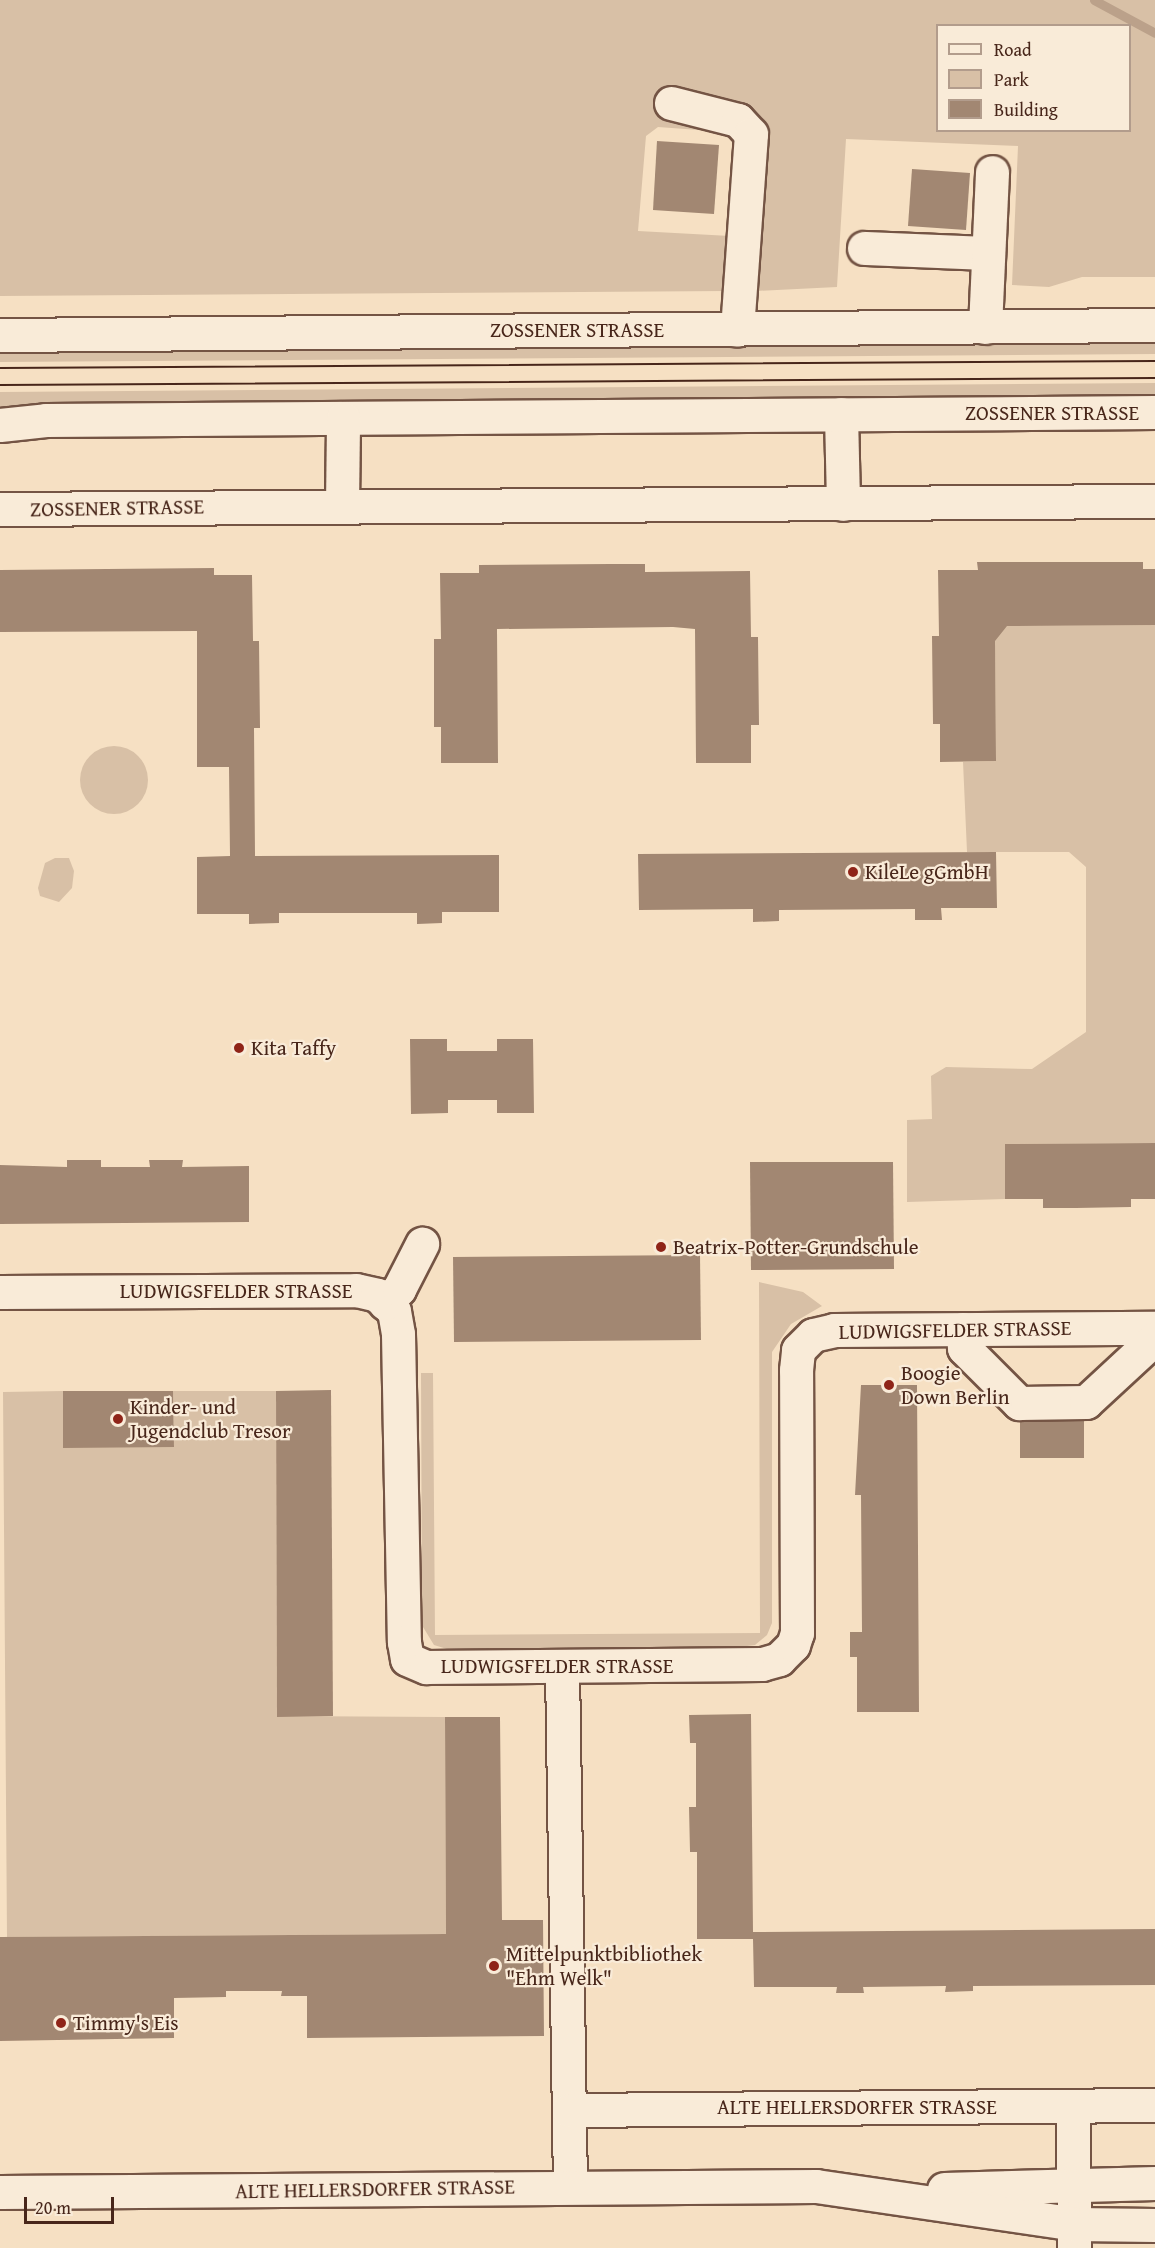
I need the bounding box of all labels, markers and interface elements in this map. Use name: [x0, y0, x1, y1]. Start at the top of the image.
legend: [936, 24, 1131, 132]
text: Road: [994, 36, 1032, 63]
text: Park: [994, 66, 1029, 93]
text: Building: [994, 96, 1058, 123]
street label: ZOSSENER STRASSE: [490, 317, 664, 343]
street label: ZOSSENER STRASSE: [965, 400, 1139, 426]
street label: ZOSSENER STRASSE: [30, 494, 204, 522]
place label: KileLe gGmbH: [865, 859, 989, 885]
marker: KileLe gGmbH: [846, 865, 860, 879]
place label: Kita Taffy: [251, 1035, 336, 1061]
marker: Kita Taffy: [232, 1041, 246, 1055]
place label: Beatrix-Potter-Grundschule: [673, 1234, 919, 1260]
marker: Beatrix-Potter-Grundschule: [654, 1240, 668, 1254]
street label: LUDWIGSFELDER STRASSE: [120, 1278, 352, 1304]
street label: LUDWIGSFELDER STRASSE: [838, 1315, 1072, 1345]
place label: Boogie Down Berlin: [901, 1360, 1009, 1410]
marker: Boogie Down Berlin: [882, 1378, 896, 1392]
place label: Kinder- und Jugendclub Tresor: [130, 1394, 291, 1444]
marker: Kinder- und Jugendclub Tresor: [111, 1412, 125, 1426]
street label: LUDWIGSFELDER STRASSE: [441, 1653, 673, 1679]
place label: Mittelpunktbibliothek "Ehm Welk": [506, 1941, 702, 1991]
marker: Mittelpunktbibliothek "Ehm Welk": [487, 1959, 501, 1973]
place label: Timmy's Eis: [73, 2010, 179, 2036]
marker: Timmy's Eis: [54, 2016, 68, 2030]
street label: ALTE HELLERSDORFER STRASSE: [717, 2094, 997, 2120]
street label: ALTE HELLERSDORFER STRASSE: [235, 2174, 515, 2204]
scale bar: [27, 2185, 117, 2223]
text: 20 m: [35, 2194, 71, 2221]

